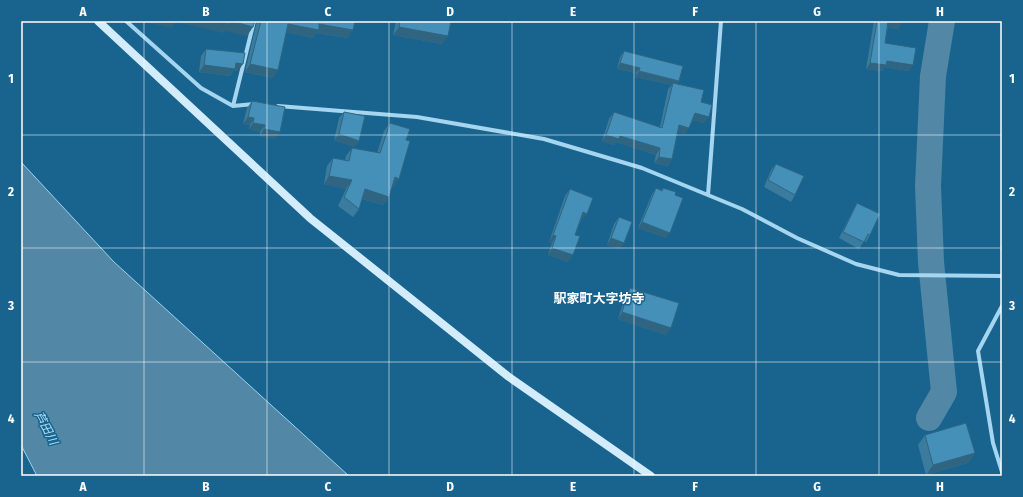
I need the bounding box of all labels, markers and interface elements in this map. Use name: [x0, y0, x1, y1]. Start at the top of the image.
text: A: [78, 4, 87, 19]
text: B: [202, 4, 210, 19]
text: C: [325, 4, 332, 19]
text: D: [446, 4, 454, 19]
text: E: [570, 4, 576, 19]
text: F: [692, 4, 698, 19]
text: G: [813, 4, 821, 19]
text: H: [936, 4, 944, 19]
text: 1: [8, 71, 14, 86]
text: 1: [1009, 71, 1015, 86]
text: 2: [7, 184, 14, 199]
text: 2: [1008, 184, 1015, 199]
district label: 駅家町大字坊寺: [553, 291, 645, 306]
text: 3: [7, 298, 14, 313]
text: 3: [1008, 298, 1015, 313]
water label: 芦田川: [31, 409, 62, 449]
text: 4: [8, 411, 15, 426]
text: 4: [1009, 411, 1016, 426]
text: A: [78, 479, 87, 494]
text: B: [202, 479, 210, 494]
text: C: [325, 479, 332, 494]
text: D: [446, 479, 454, 494]
text: E: [570, 479, 576, 494]
text: F: [692, 479, 698, 494]
text: G: [813, 479, 821, 494]
text: H: [936, 479, 944, 494]

